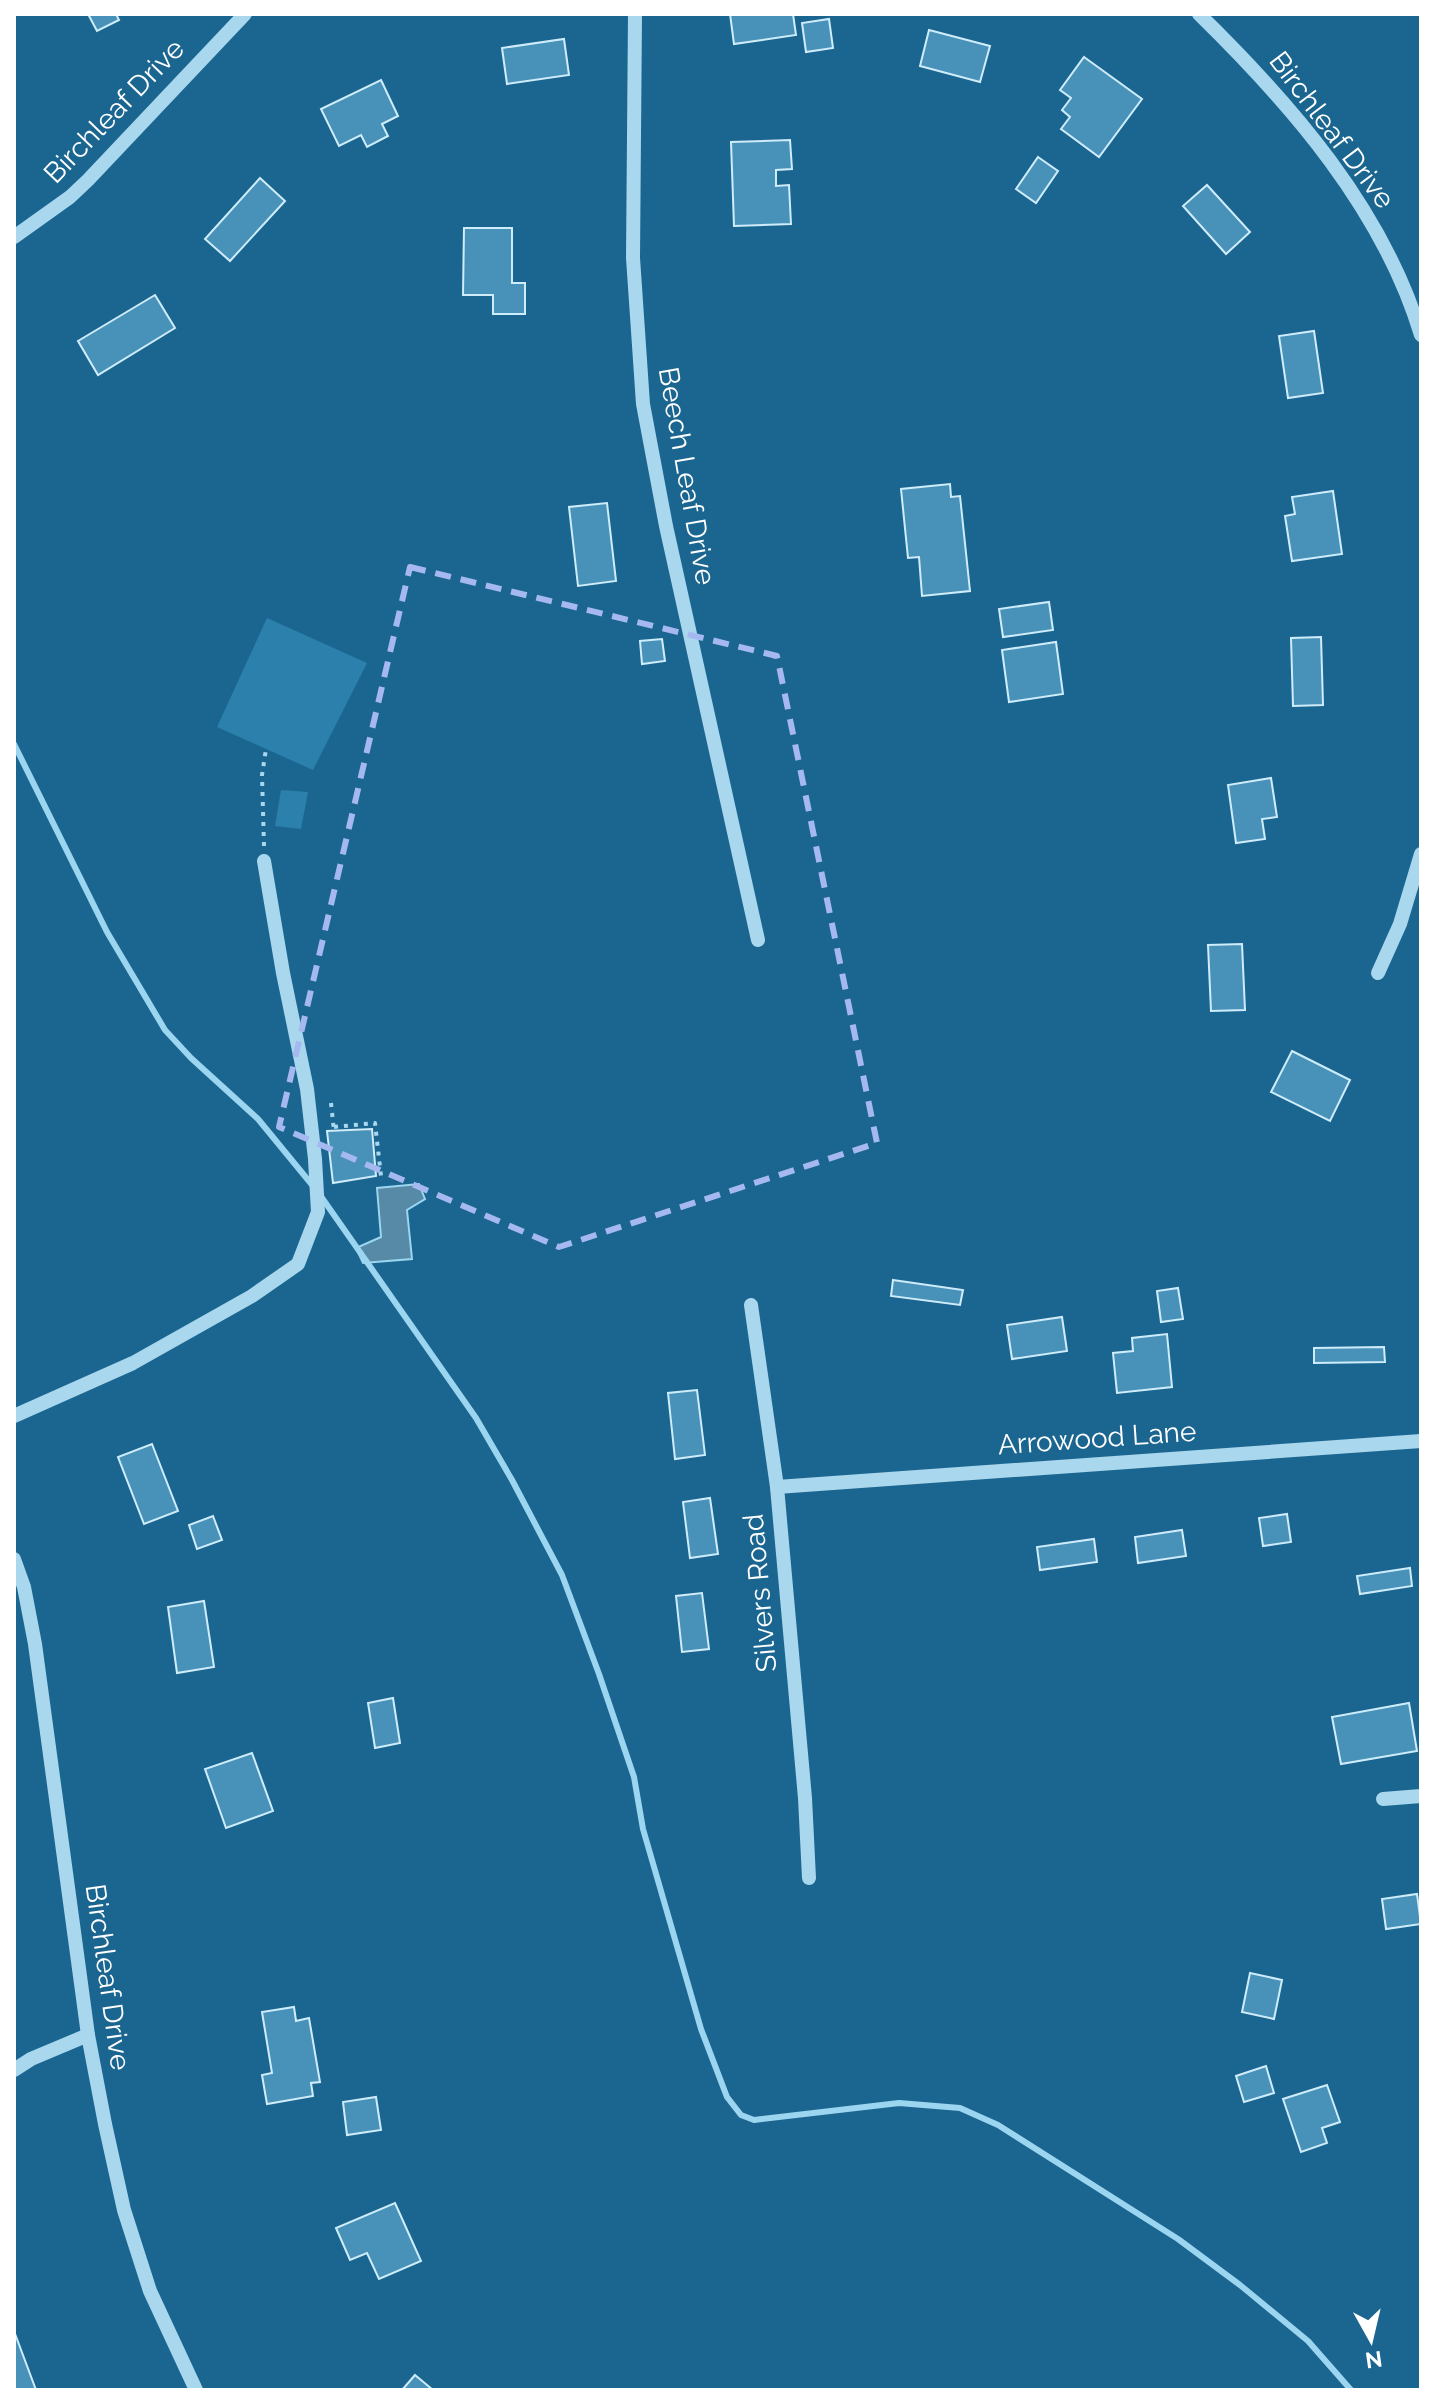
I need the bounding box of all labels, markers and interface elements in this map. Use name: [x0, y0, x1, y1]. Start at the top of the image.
street label: Birchleaf Drive: [37, 32, 191, 190]
street label: Birchleaf Drive: [1262, 45, 1402, 215]
street label: Beech Leaf Drive: [652, 365, 722, 587]
street label: Arrowood Lane: [997, 1415, 1197, 1461]
street label: Silvers Road: [737, 1512, 783, 1674]
street label: Birchleaf Drive: [79, 1882, 137, 2072]
north arrow: [1331, 2300, 1411, 2380]
text: N: [1364, 2346, 1384, 2374]

